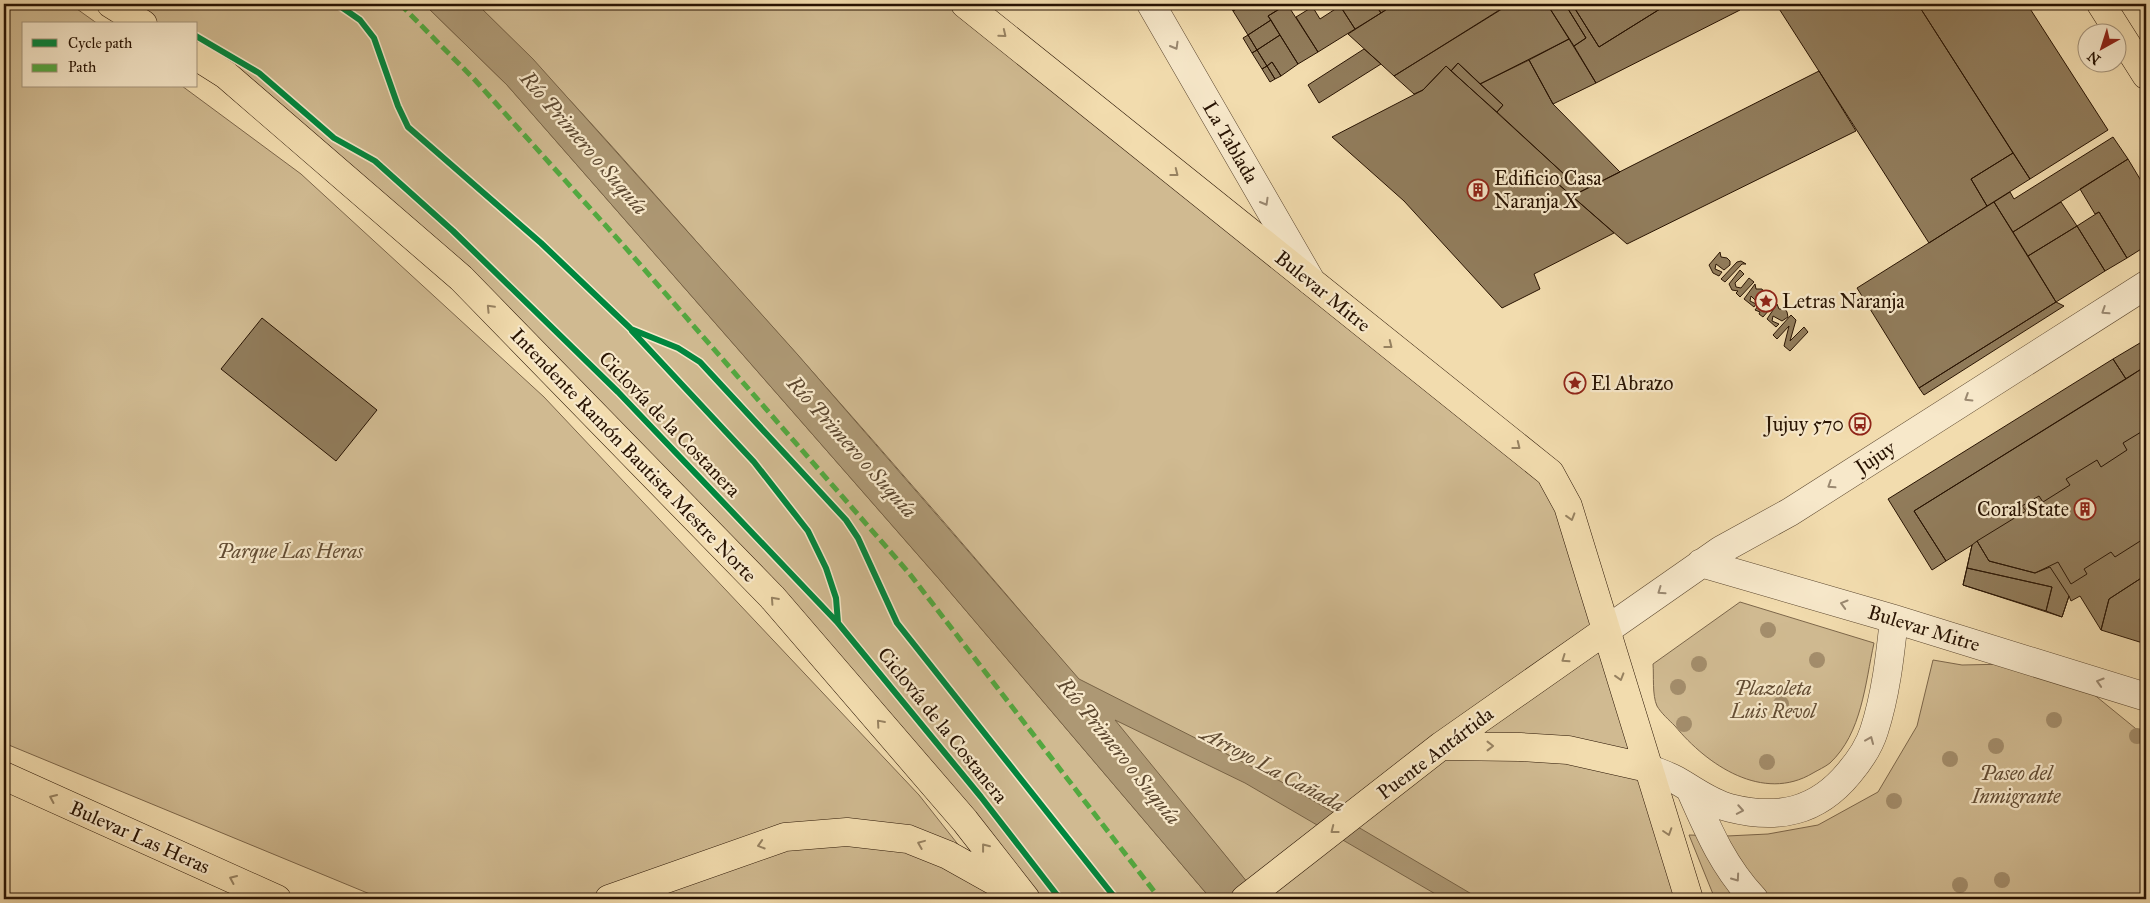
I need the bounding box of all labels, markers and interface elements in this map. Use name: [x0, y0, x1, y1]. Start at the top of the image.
legend: [22, 22, 198, 88]
north arrow: [2078, 22, 2128, 72]
one-way arrow: [997, 29, 1006, 38]
text: Cycle path: [68, 34, 133, 52]
one-way arrow: [1169, 41, 1179, 50]
text: N: [2084, 47, 2104, 68]
text: Path: [68, 58, 97, 76]
water label: Río Primero o Suquía: [514, 65, 653, 220]
street label: La Tablada: [1198, 97, 1264, 188]
place label: Edificio Casa Naranja X: [1494, 166, 1602, 213]
one-way arrow: [1169, 167, 1178, 176]
building icon: Edificio Casa Naranja X: [1466, 178, 1490, 202]
one-way arrow: [1259, 196, 1269, 205]
street label: Bulevar Mitre: [1270, 245, 1376, 337]
place icon: Letras Naranja: [1754, 289, 1778, 313]
place label: Letras Naranja: [1782, 289, 1905, 313]
one-way arrow: [487, 304, 496, 313]
one-way arrow: [2102, 305, 2111, 314]
street label: Intendente Ramón Bautista Mestre Norte: [506, 323, 762, 587]
one-way arrow: [1384, 339, 1393, 348]
street label: Ciclovía de la Costanera: [594, 346, 746, 502]
water label: Río Primero o Suquía: [781, 370, 922, 523]
place icon: El Abrazo: [1563, 371, 1587, 395]
place label: El Abrazo: [1591, 371, 1674, 395]
one-way arrow: [1964, 392, 1974, 401]
place label: Jujuy 570: [1763, 412, 1844, 437]
bus stop icon: Jujuy 570: [1848, 412, 1872, 436]
street label: Jujuy: [1849, 435, 1901, 481]
one-way arrow: [1511, 440, 1520, 449]
one-way arrow: [1827, 479, 1836, 489]
place label: Coral State: [1977, 497, 2069, 521]
building icon: Coral State: [2073, 497, 2097, 521]
one-way arrow: [1566, 512, 1576, 520]
park label: Parque Las Heras: [217, 539, 364, 563]
one-way arrow: [1658, 585, 1667, 594]
one-way arrow: [771, 596, 780, 605]
one-way arrow: [1840, 600, 1848, 610]
street label: Bulevar Mitre: [1865, 600, 1983, 656]
street label: Ciclovía de la Costanera: [873, 642, 1014, 808]
one-way arrow: [1561, 653, 1571, 662]
water label: Río Primero o Suquía: [1051, 672, 1186, 830]
one-way arrow: [1614, 673, 1624, 681]
park label: Plazoleta Luis Revol: [1729, 676, 1817, 723]
one-way arrow: [2096, 678, 2104, 688]
street label: Puente Antártida: [1372, 701, 1498, 804]
one-way arrow: [877, 719, 886, 728]
water label: Arroyo La Cañada: [1195, 719, 1350, 818]
one-way arrow: [1864, 736, 1875, 745]
one-way arrow: [1486, 741, 1494, 751]
park label: Paseo del Inmigrante: [1971, 761, 2061, 808]
one-way arrow: [49, 793, 58, 804]
street label: Bulevar Las Heras: [66, 795, 214, 879]
one-way arrow: [1735, 804, 1744, 814]
one-way arrow: [1331, 824, 1340, 832]
one-way arrow: [1663, 828, 1673, 836]
one-way arrow: [758, 839, 766, 849]
one-way arrow: [917, 840, 926, 850]
one-way arrow: [983, 844, 991, 853]
one-way arrow: [1730, 873, 1739, 882]
one-way arrow: [229, 874, 238, 885]

